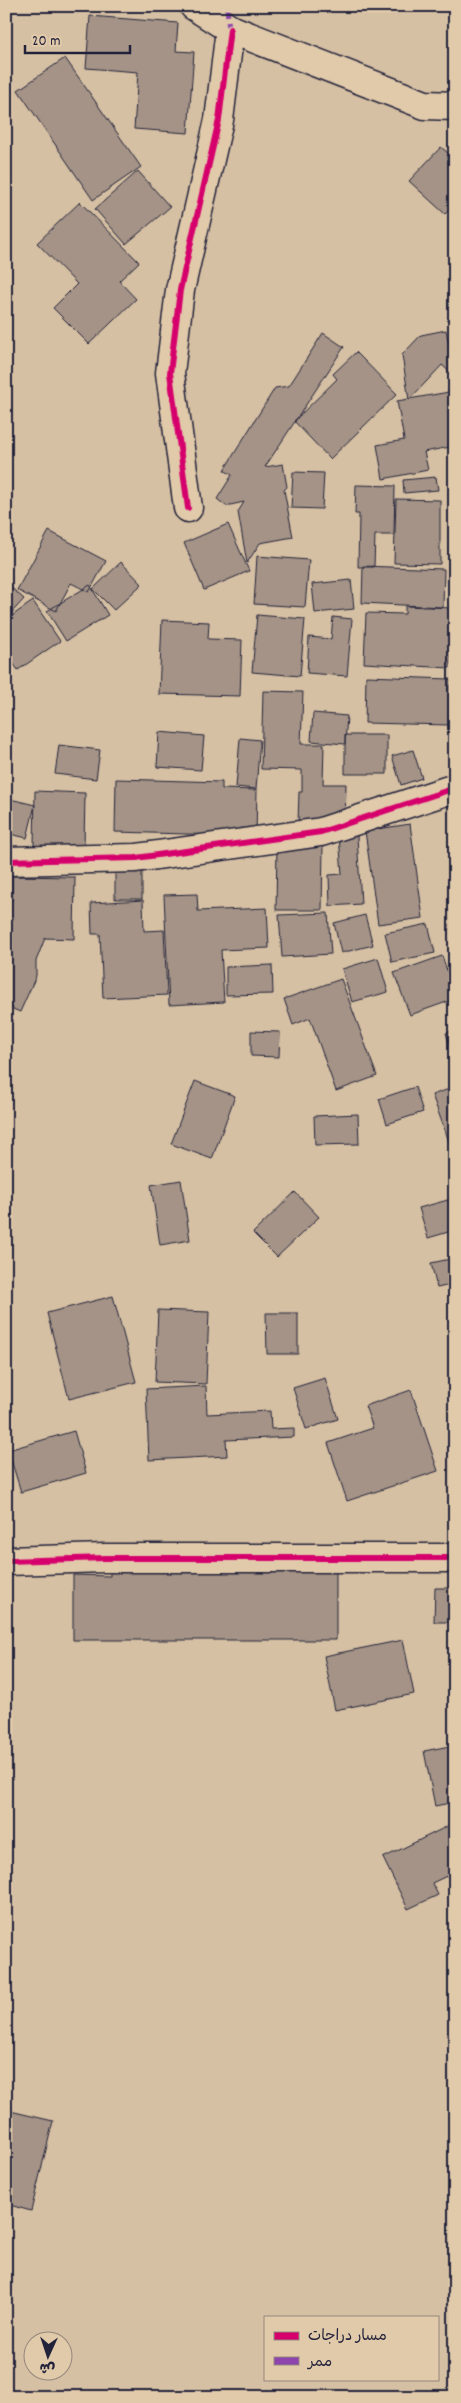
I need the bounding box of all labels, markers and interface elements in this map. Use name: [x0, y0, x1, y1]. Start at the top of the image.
scale bar: [25, 22, 130, 54]
text: 20 m: [32, 31, 60, 53]
legend: [264, 2316, 438, 2380]
text: مسار دراجات: [308, 2326, 387, 2348]
north arrow: [22, 2330, 72, 2380]
text: ممر: [306, 2352, 332, 2374]
text: ش: [39, 2357, 56, 2377]

